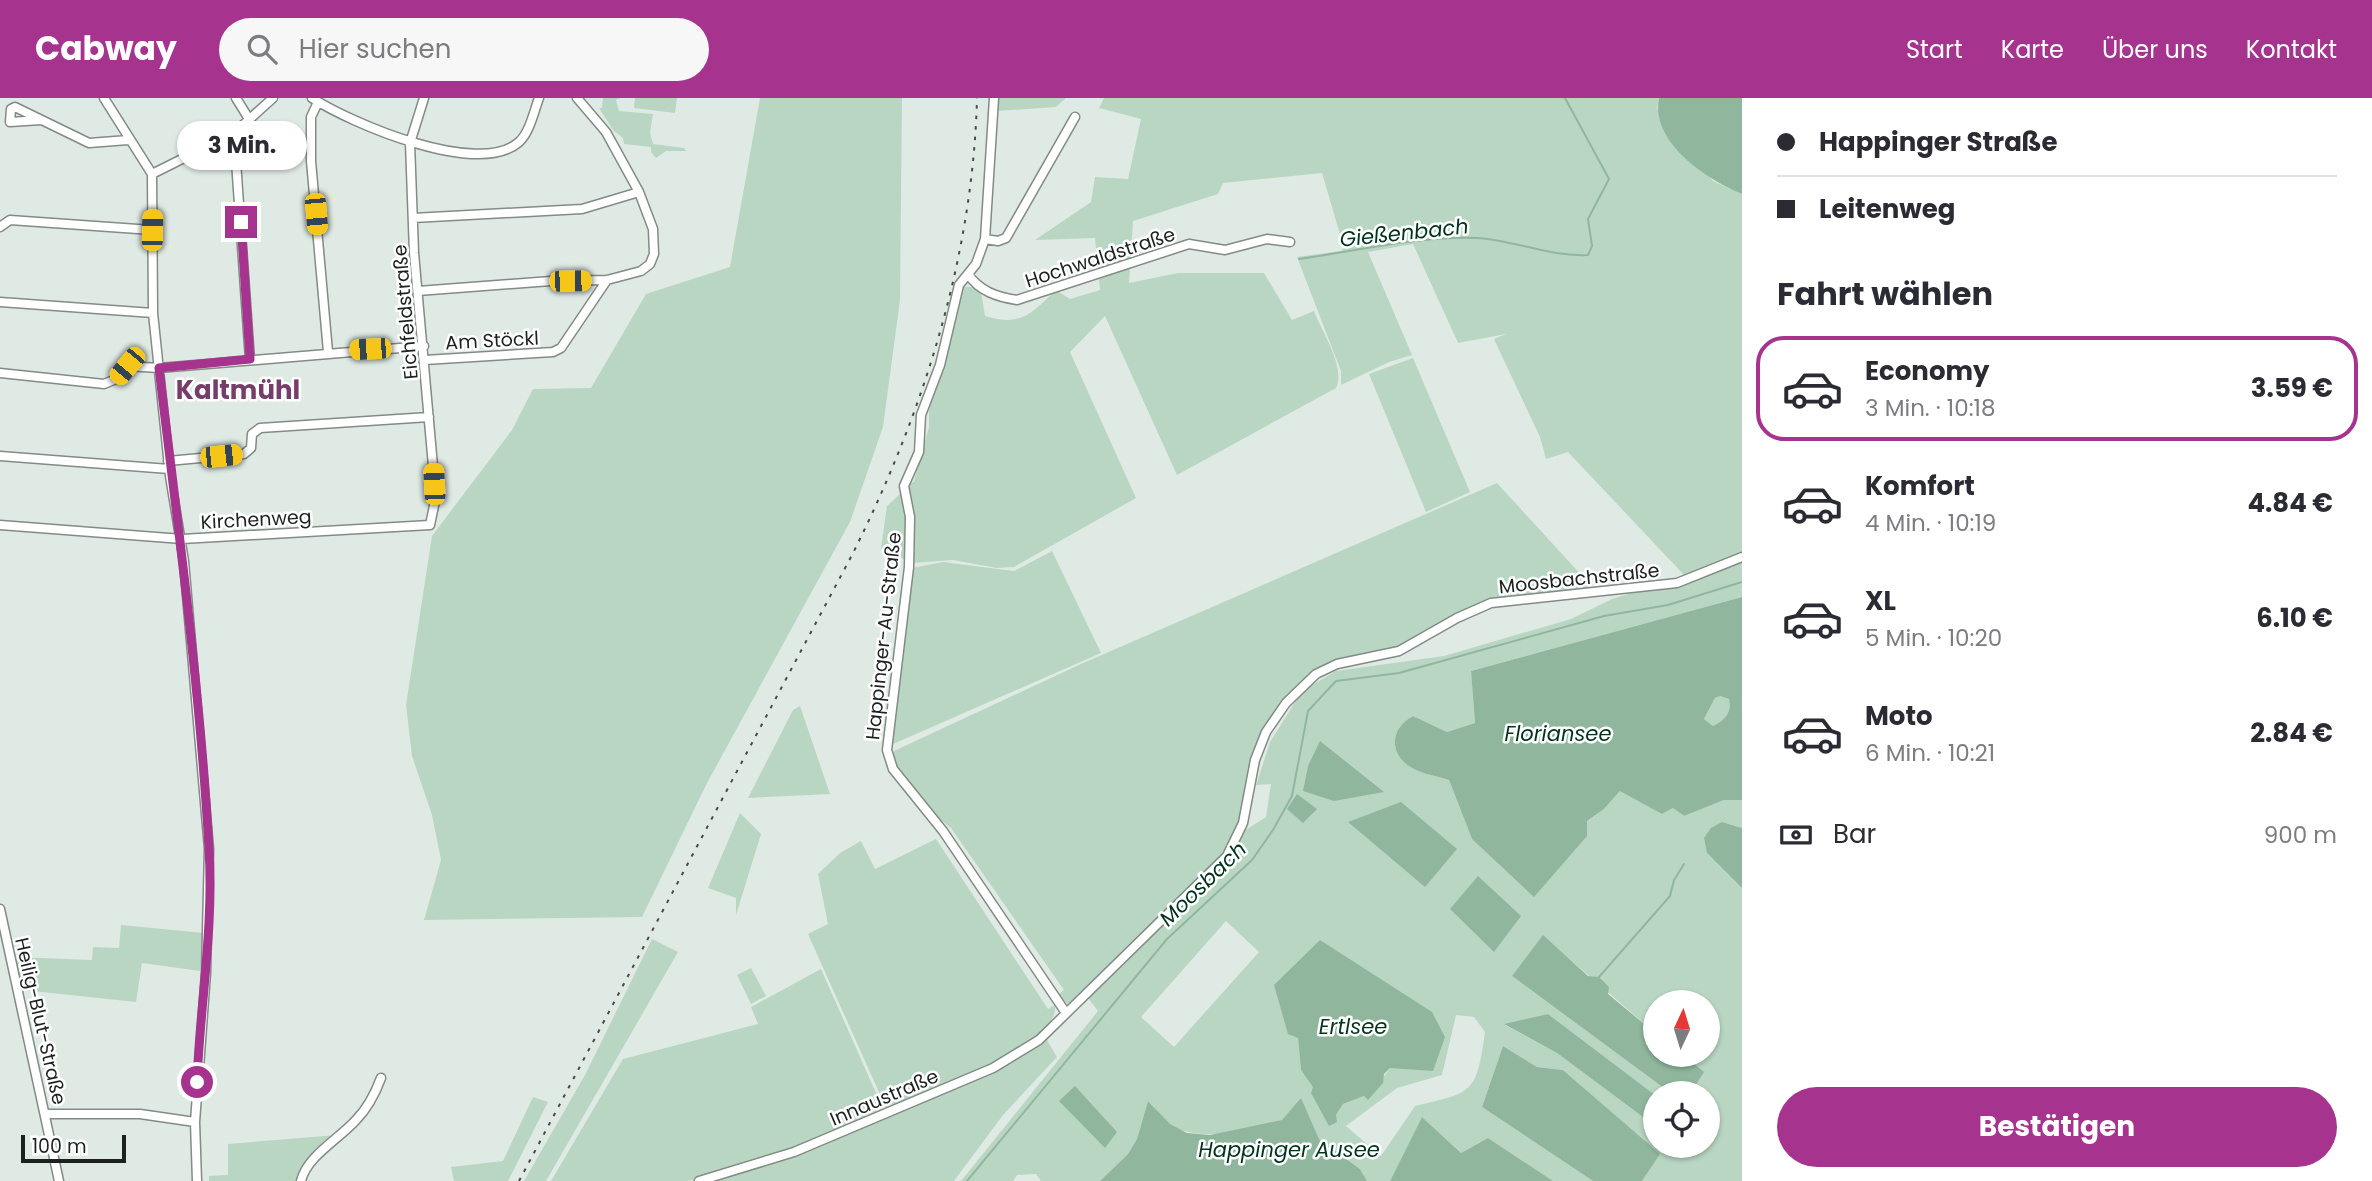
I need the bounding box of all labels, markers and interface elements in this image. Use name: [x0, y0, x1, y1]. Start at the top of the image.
search box: [219, 18, 709, 81]
text: Cabway: [35, 25, 177, 72]
icon: search: [243, 30, 281, 68]
text: Hier suchen: [299, 31, 451, 67]
text: Start: [1906, 33, 1963, 66]
text: Karte: [2001, 33, 2064, 66]
text: Über uns: [2102, 33, 2208, 66]
text: Kontakt: [2246, 33, 2337, 66]
callout: 3 Min.: [176, 121, 306, 170]
text: Happinger Straße: [1819, 124, 2058, 160]
text: 3 Min.: [208, 129, 276, 161]
text: Leitenweg: [1819, 191, 1955, 227]
car: [304, 192, 329, 236]
route end: [225, 206, 257, 238]
car: [142, 209, 163, 251]
water label: Gießenbach: [1338, 211, 1470, 254]
street label: Hochwaldstraße: [1022, 220, 1179, 294]
street label: Eichfeldstraße: [386, 243, 425, 380]
car: [549, 270, 592, 292]
text: Fahrt wählen: [1777, 271, 1993, 316]
street label: Am Stöckl: [445, 325, 540, 356]
car: [349, 337, 392, 361]
car: [106, 343, 149, 389]
text: Economy: [1865, 353, 1989, 389]
icon: car: [1781, 357, 1844, 420]
text: 3.59 €: [2251, 370, 2333, 406]
district label: Kaltmühl: [176, 372, 300, 408]
text: 3 Min. · 10:18: [1865, 392, 1995, 424]
car: [200, 443, 243, 469]
car: [423, 462, 446, 506]
text: Komfort: [1865, 468, 1975, 504]
icon: car: [1781, 472, 1844, 535]
text: 4.84 €: [2247, 485, 2333, 521]
street label: Kirchenweg: [200, 503, 312, 536]
text: 4 Min. · 10:19: [1865, 507, 1996, 539]
street label: Happinger-Au-Straße: [859, 531, 908, 741]
street label: Moosbachstraße: [1497, 557, 1661, 600]
text: XL: [1865, 583, 1896, 619]
icon: car: [1781, 587, 1844, 650]
text: 6.10 €: [2256, 600, 2333, 636]
text: 5 Min. · 10:20: [1865, 622, 2002, 654]
text: Moto: [1865, 698, 1933, 734]
icon: car: [1781, 702, 1844, 765]
text: 2.84 €: [2250, 715, 2333, 751]
water label: Floriansee: [1505, 719, 1611, 748]
text: 6 Min. · 10:21: [1865, 737, 1995, 769]
icon: cash: [1777, 816, 1815, 854]
text: Bar: [1833, 816, 1876, 852]
text: 900 m: [2264, 819, 2337, 851]
water label: Moosbach: [1153, 835, 1252, 932]
street label: Heilig-Blut-Straße: [8, 935, 73, 1107]
north arrow: [1643, 990, 1720, 1068]
map controls: [1643, 990, 1720, 1158]
water label: Ertlsee: [1319, 1012, 1387, 1041]
street label: Innaustraße: [826, 1062, 943, 1132]
route start: [181, 1066, 213, 1098]
button: locate: [1643, 1081, 1720, 1158]
button: Bestätigen: [1777, 1087, 2337, 1167]
scale bar: [21, 1132, 126, 1164]
text: 100 m: [32, 1133, 87, 1160]
water label: Happinger Ausee: [1198, 1135, 1380, 1164]

